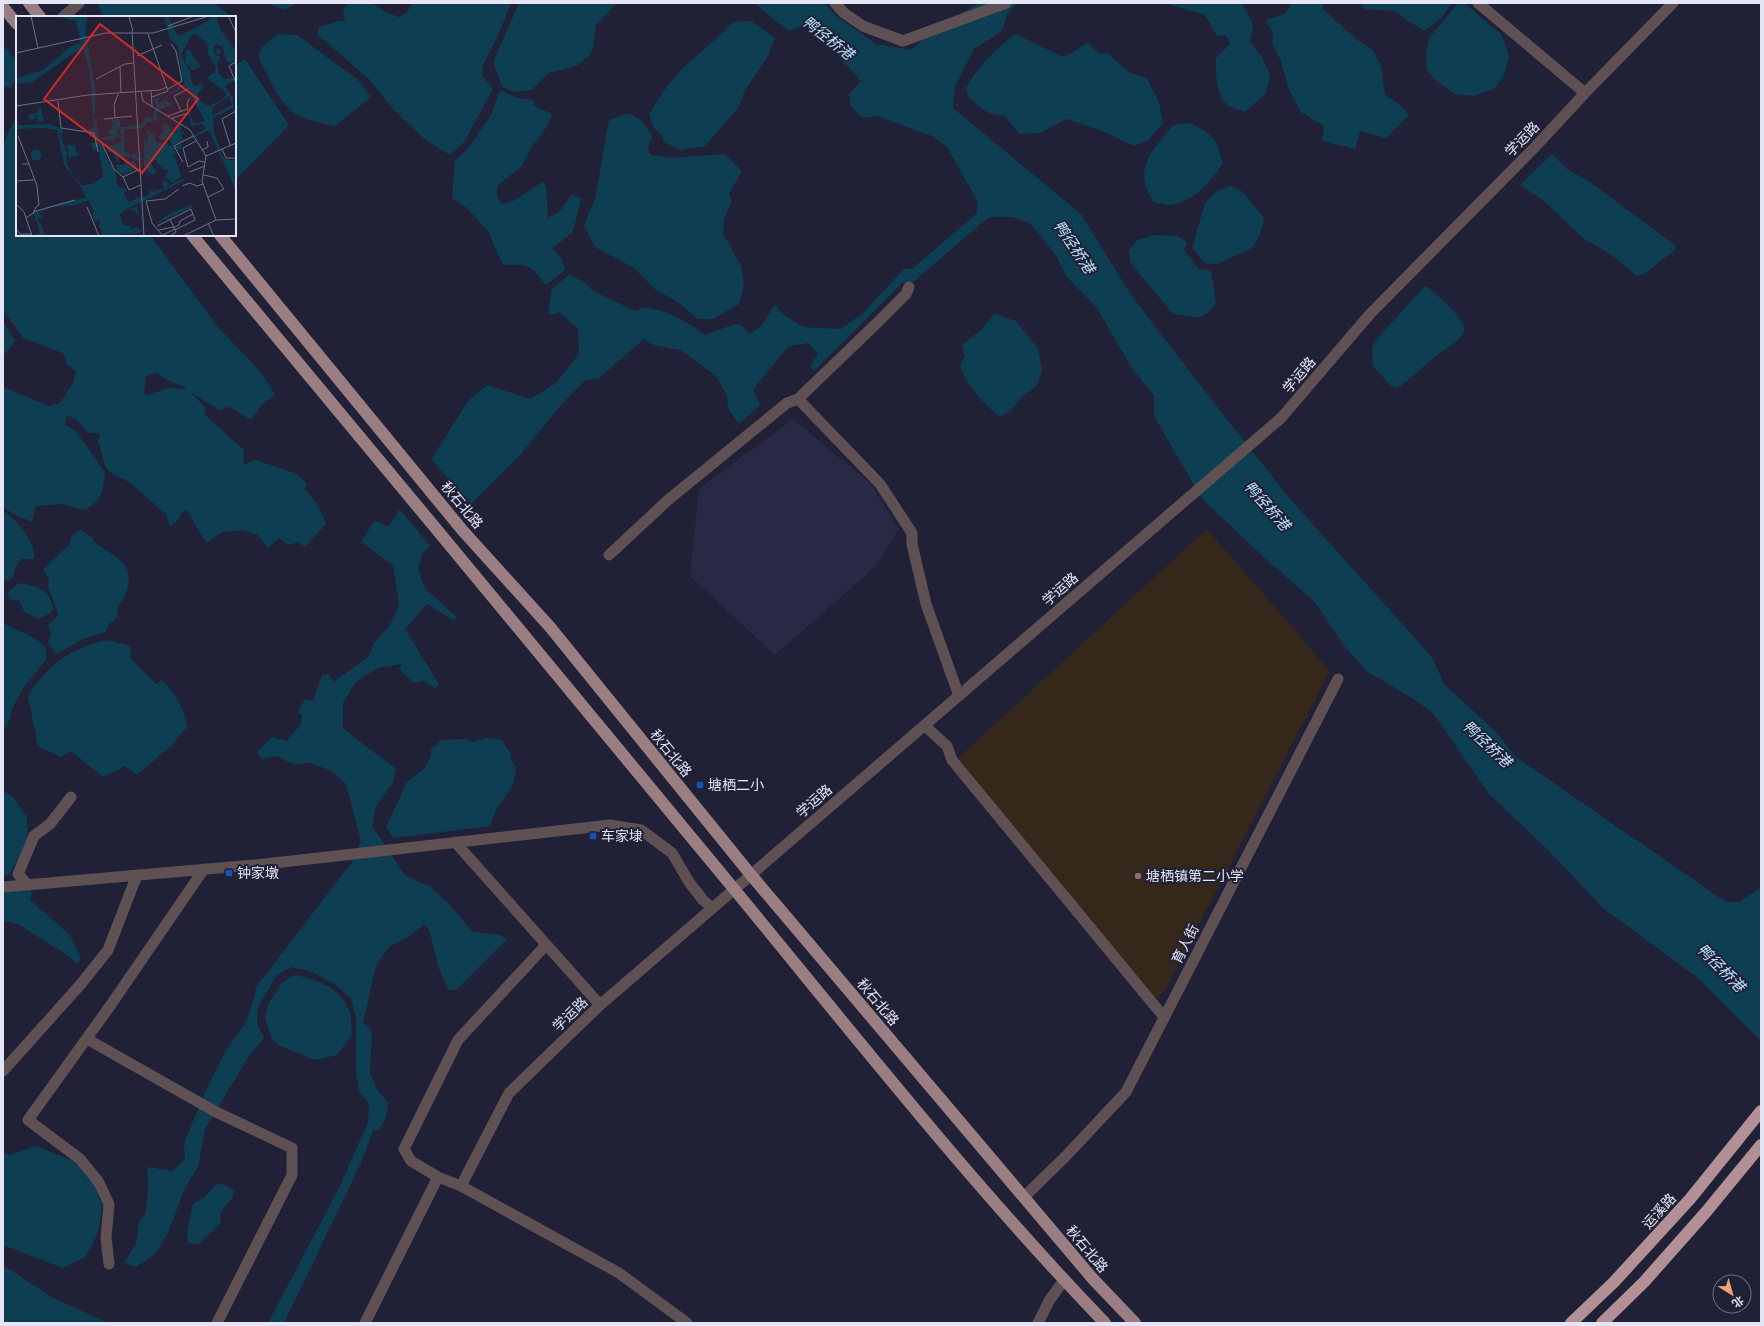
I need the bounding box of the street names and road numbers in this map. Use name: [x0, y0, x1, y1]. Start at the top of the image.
street label: 学运路: [1501, 118, 1543, 160]
street label: 学运路: [1279, 353, 1319, 397]
street label: 秋石北路: [437, 478, 487, 532]
street label: 学运路: [1038, 568, 1082, 610]
street label: 秋石北路: [646, 726, 696, 780]
street label: 学运路: [792, 780, 836, 822]
street label: 育人街: [1167, 921, 1203, 967]
street label: 秋石北路: [853, 975, 903, 1029]
street label: 学运路: [549, 993, 591, 1035]
street label: 运溪路: [1638, 1189, 1680, 1233]
street label: 秋石北路: [1062, 1222, 1112, 1276]

